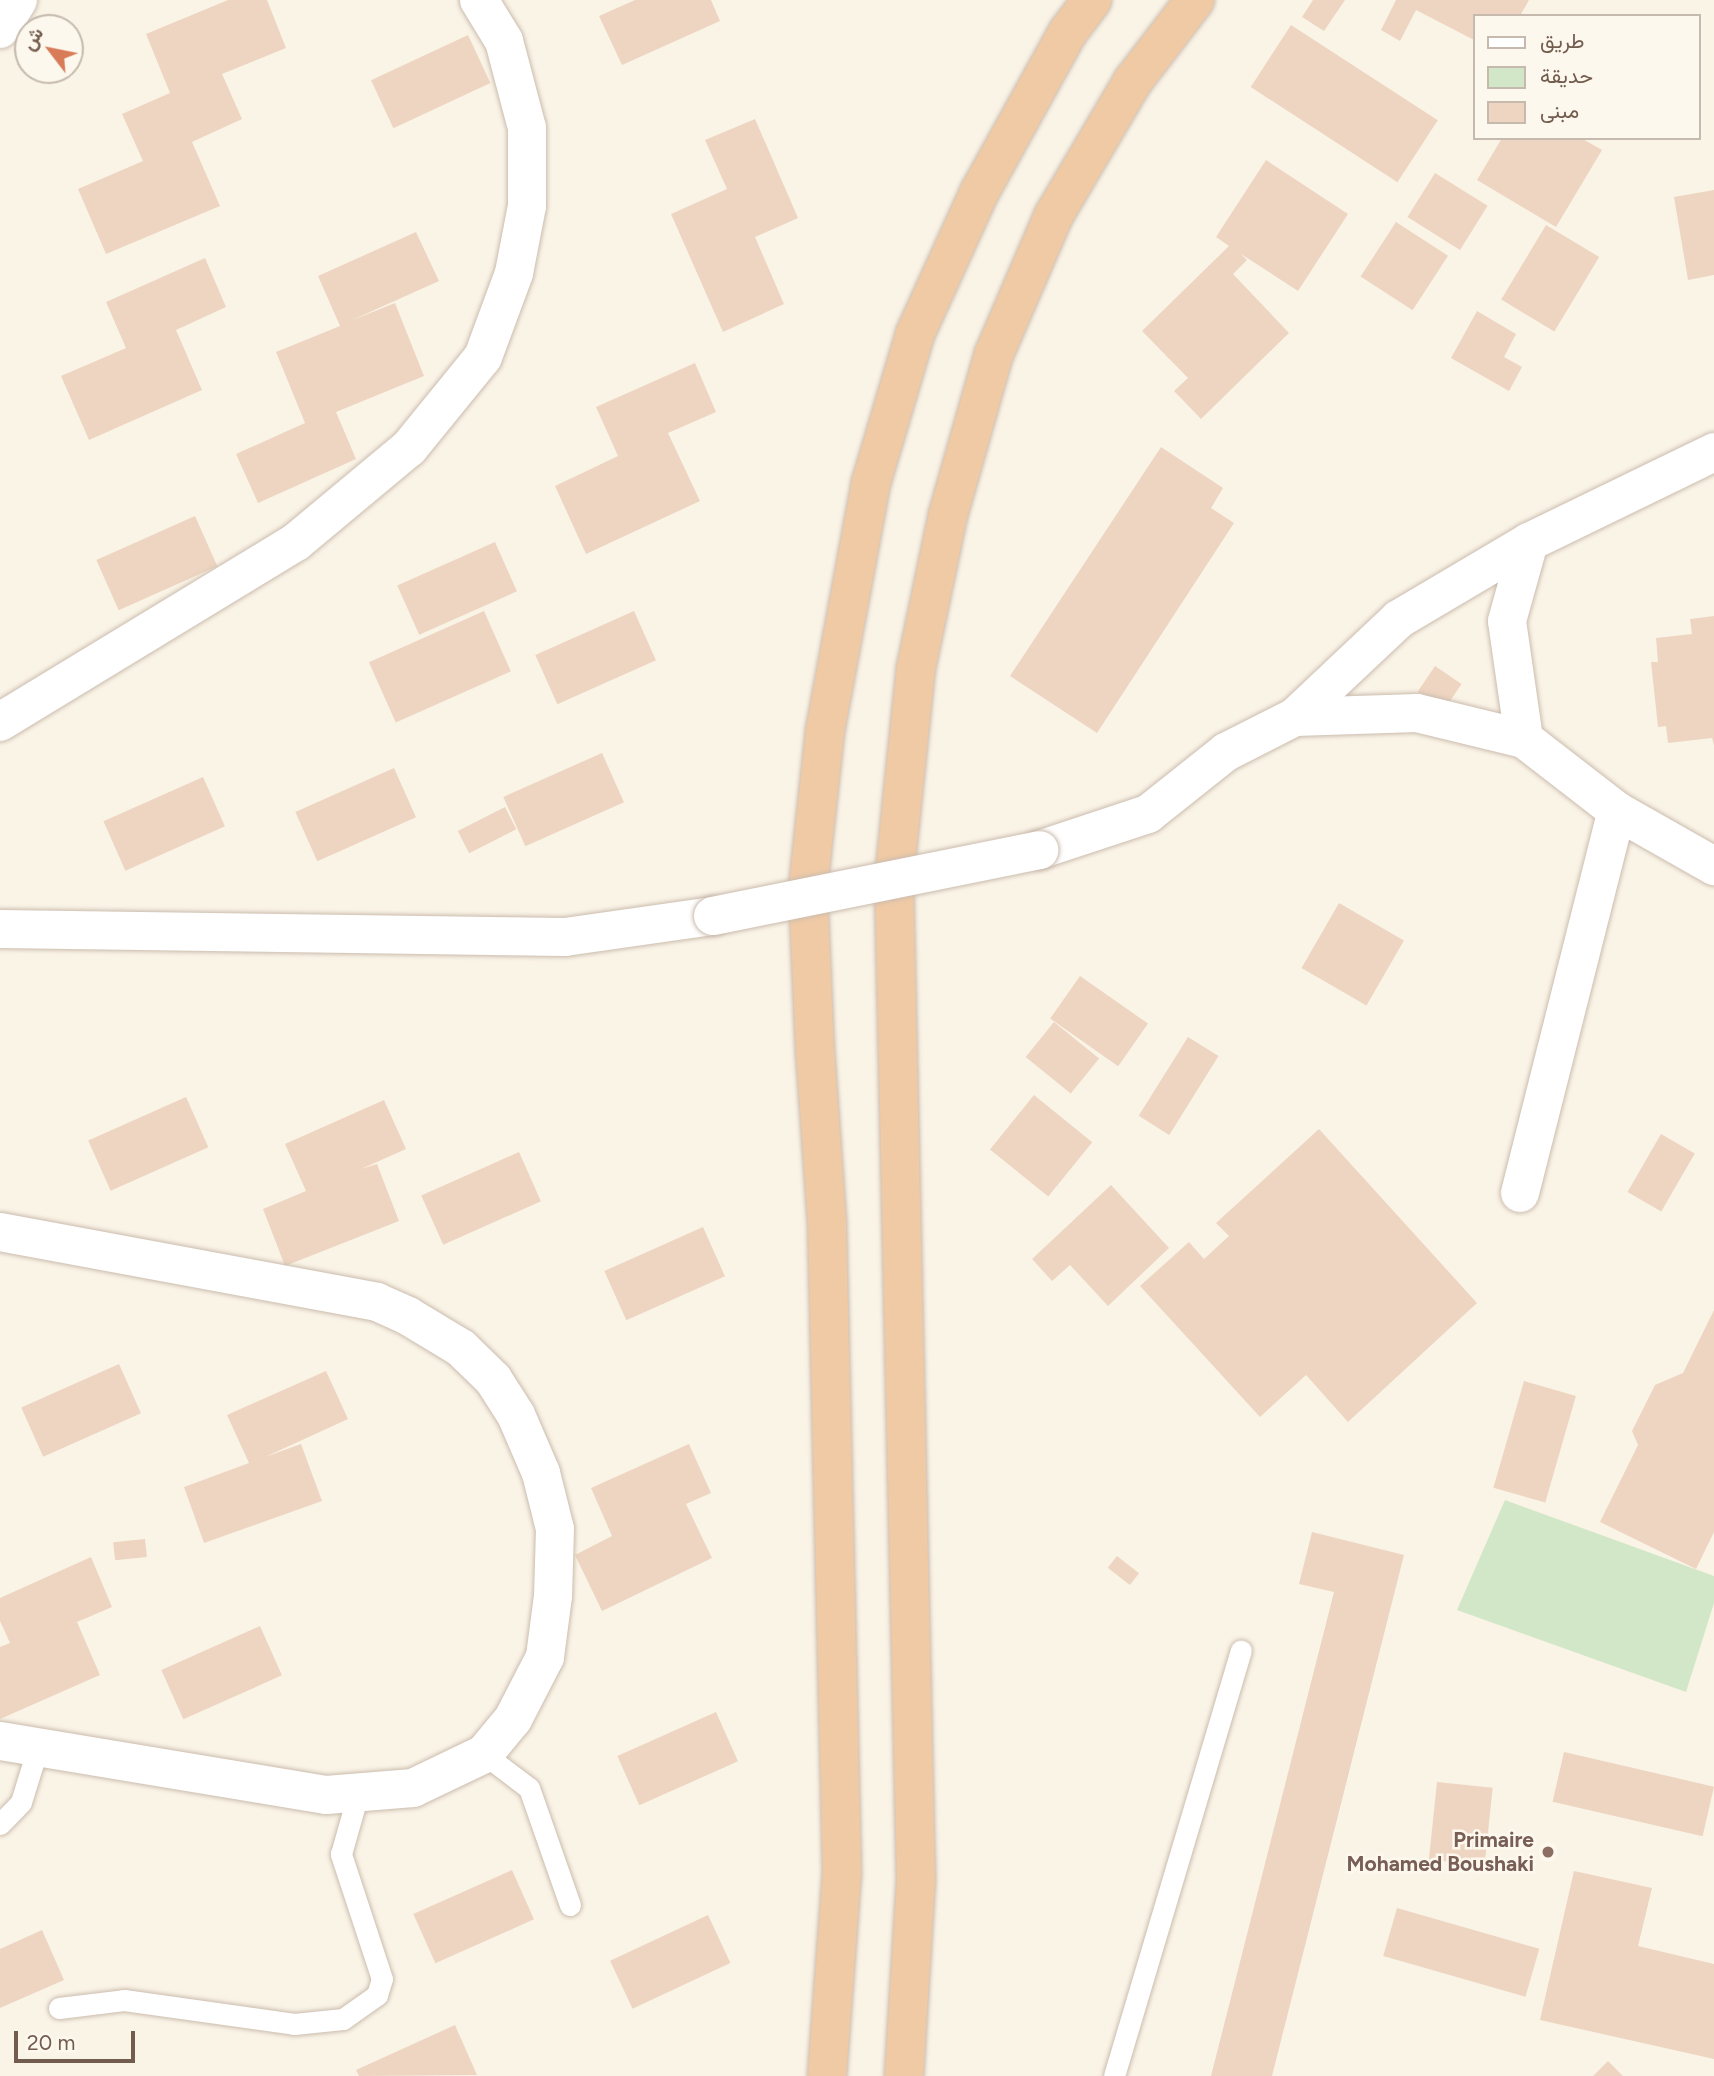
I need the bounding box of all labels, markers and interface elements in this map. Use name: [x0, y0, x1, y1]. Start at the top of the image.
north arrow: [14, 14, 84, 84]
legend: [1472, 14, 1700, 140]
text: ش: [17, 23, 48, 54]
text: طريق: [1540, 28, 1585, 53]
text: حديقة: [1540, 63, 1593, 88]
text: مبنى: [1540, 98, 1579, 123]
place label: Primaire Mohamed Boushaki: [1346, 1827, 1534, 1877]
marker: Primaire Mohamed Boushaki: [1540, 1844, 1556, 1860]
scale bar: [18, 2016, 138, 2060]
text: 20 m: [27, 2030, 75, 2055]

